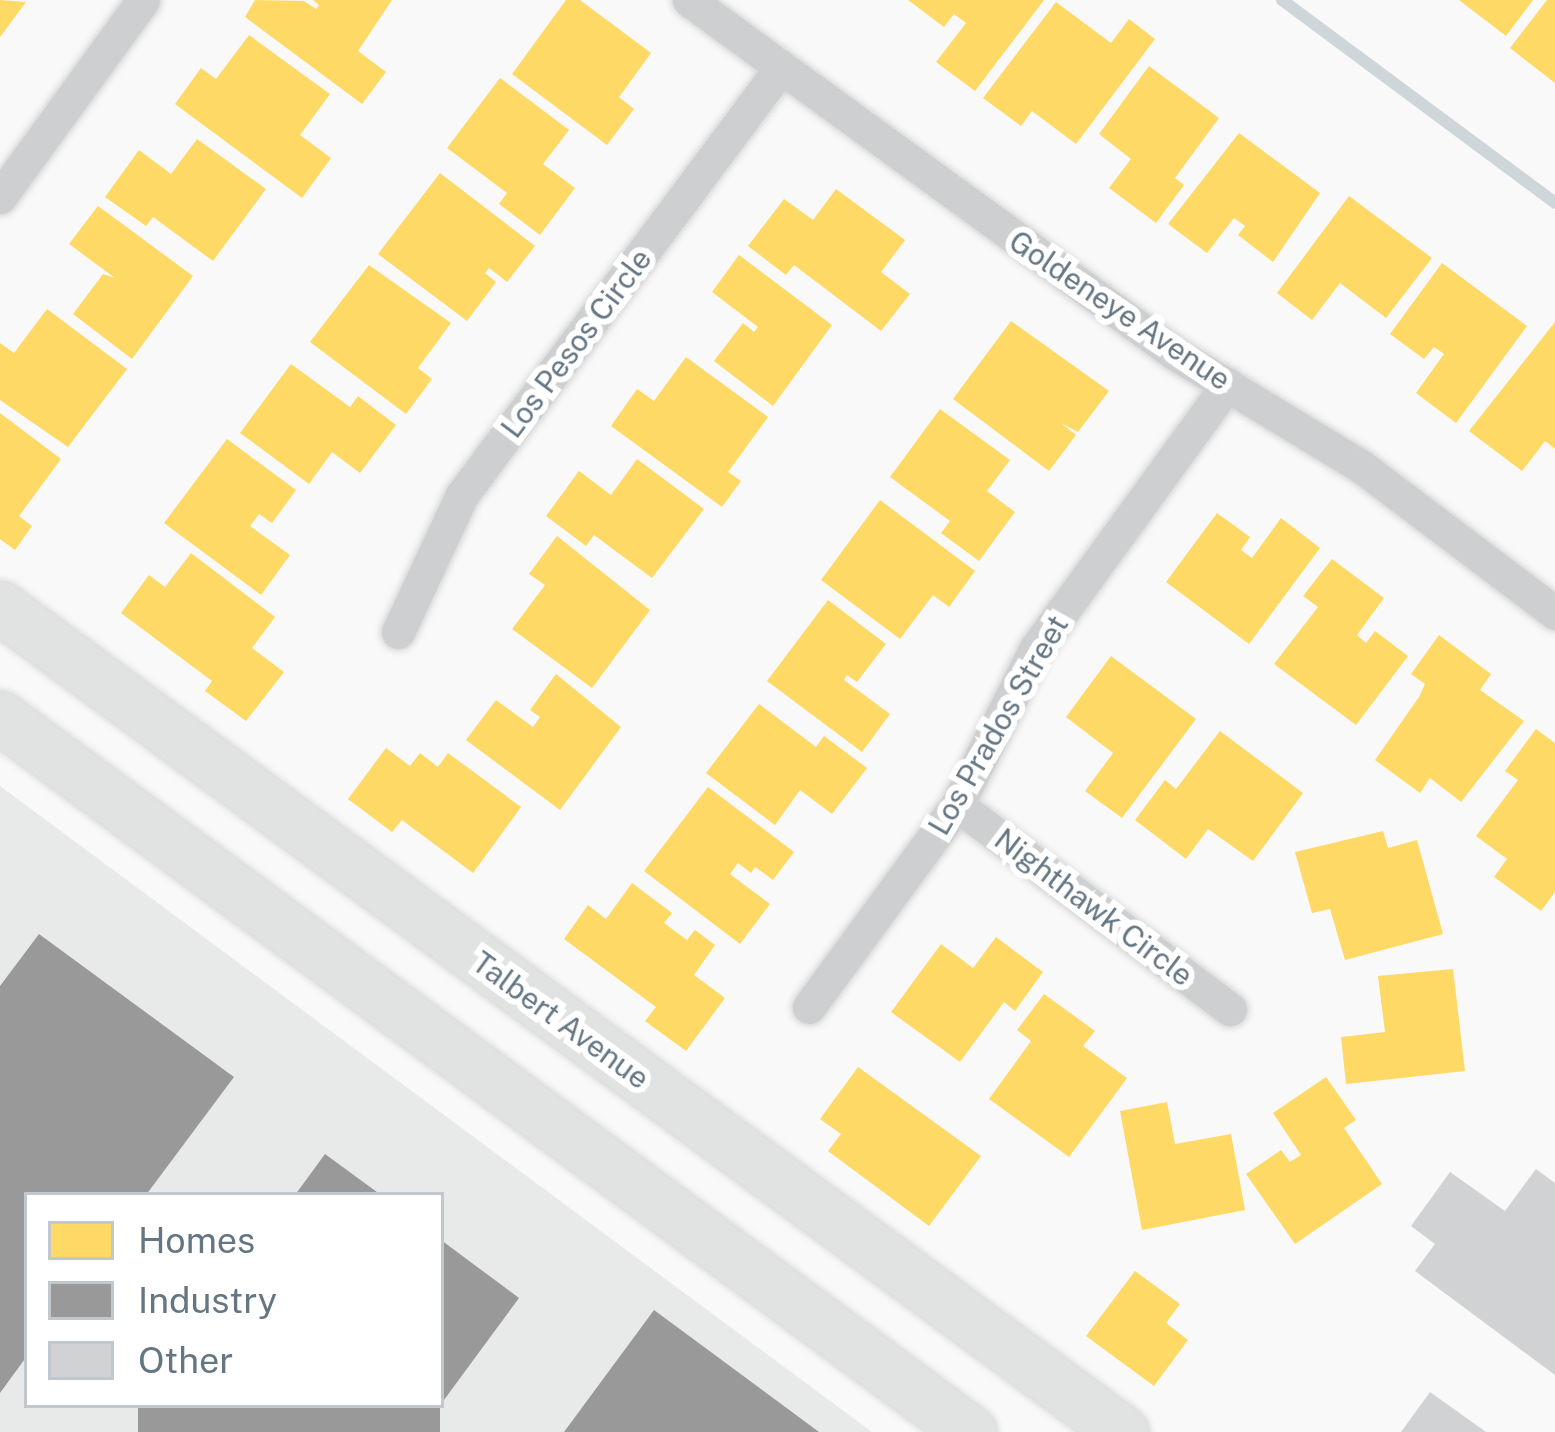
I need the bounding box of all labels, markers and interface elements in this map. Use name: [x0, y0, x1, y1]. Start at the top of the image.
street label: Goldeneye Avenue: [1002, 223, 1238, 397]
street label: Los Pesos Circle: [493, 241, 659, 445]
street label: Los Prados Street: [920, 609, 1076, 841]
street label: Nighthawk Circle: [988, 821, 1200, 993]
street label: Talbert Avenue: [466, 944, 656, 1096]
legend: [24, 1192, 444, 1408]
text: Homes: [138, 1219, 255, 1261]
text: Industry: [138, 1279, 277, 1321]
text: Other: [138, 1339, 233, 1381]

